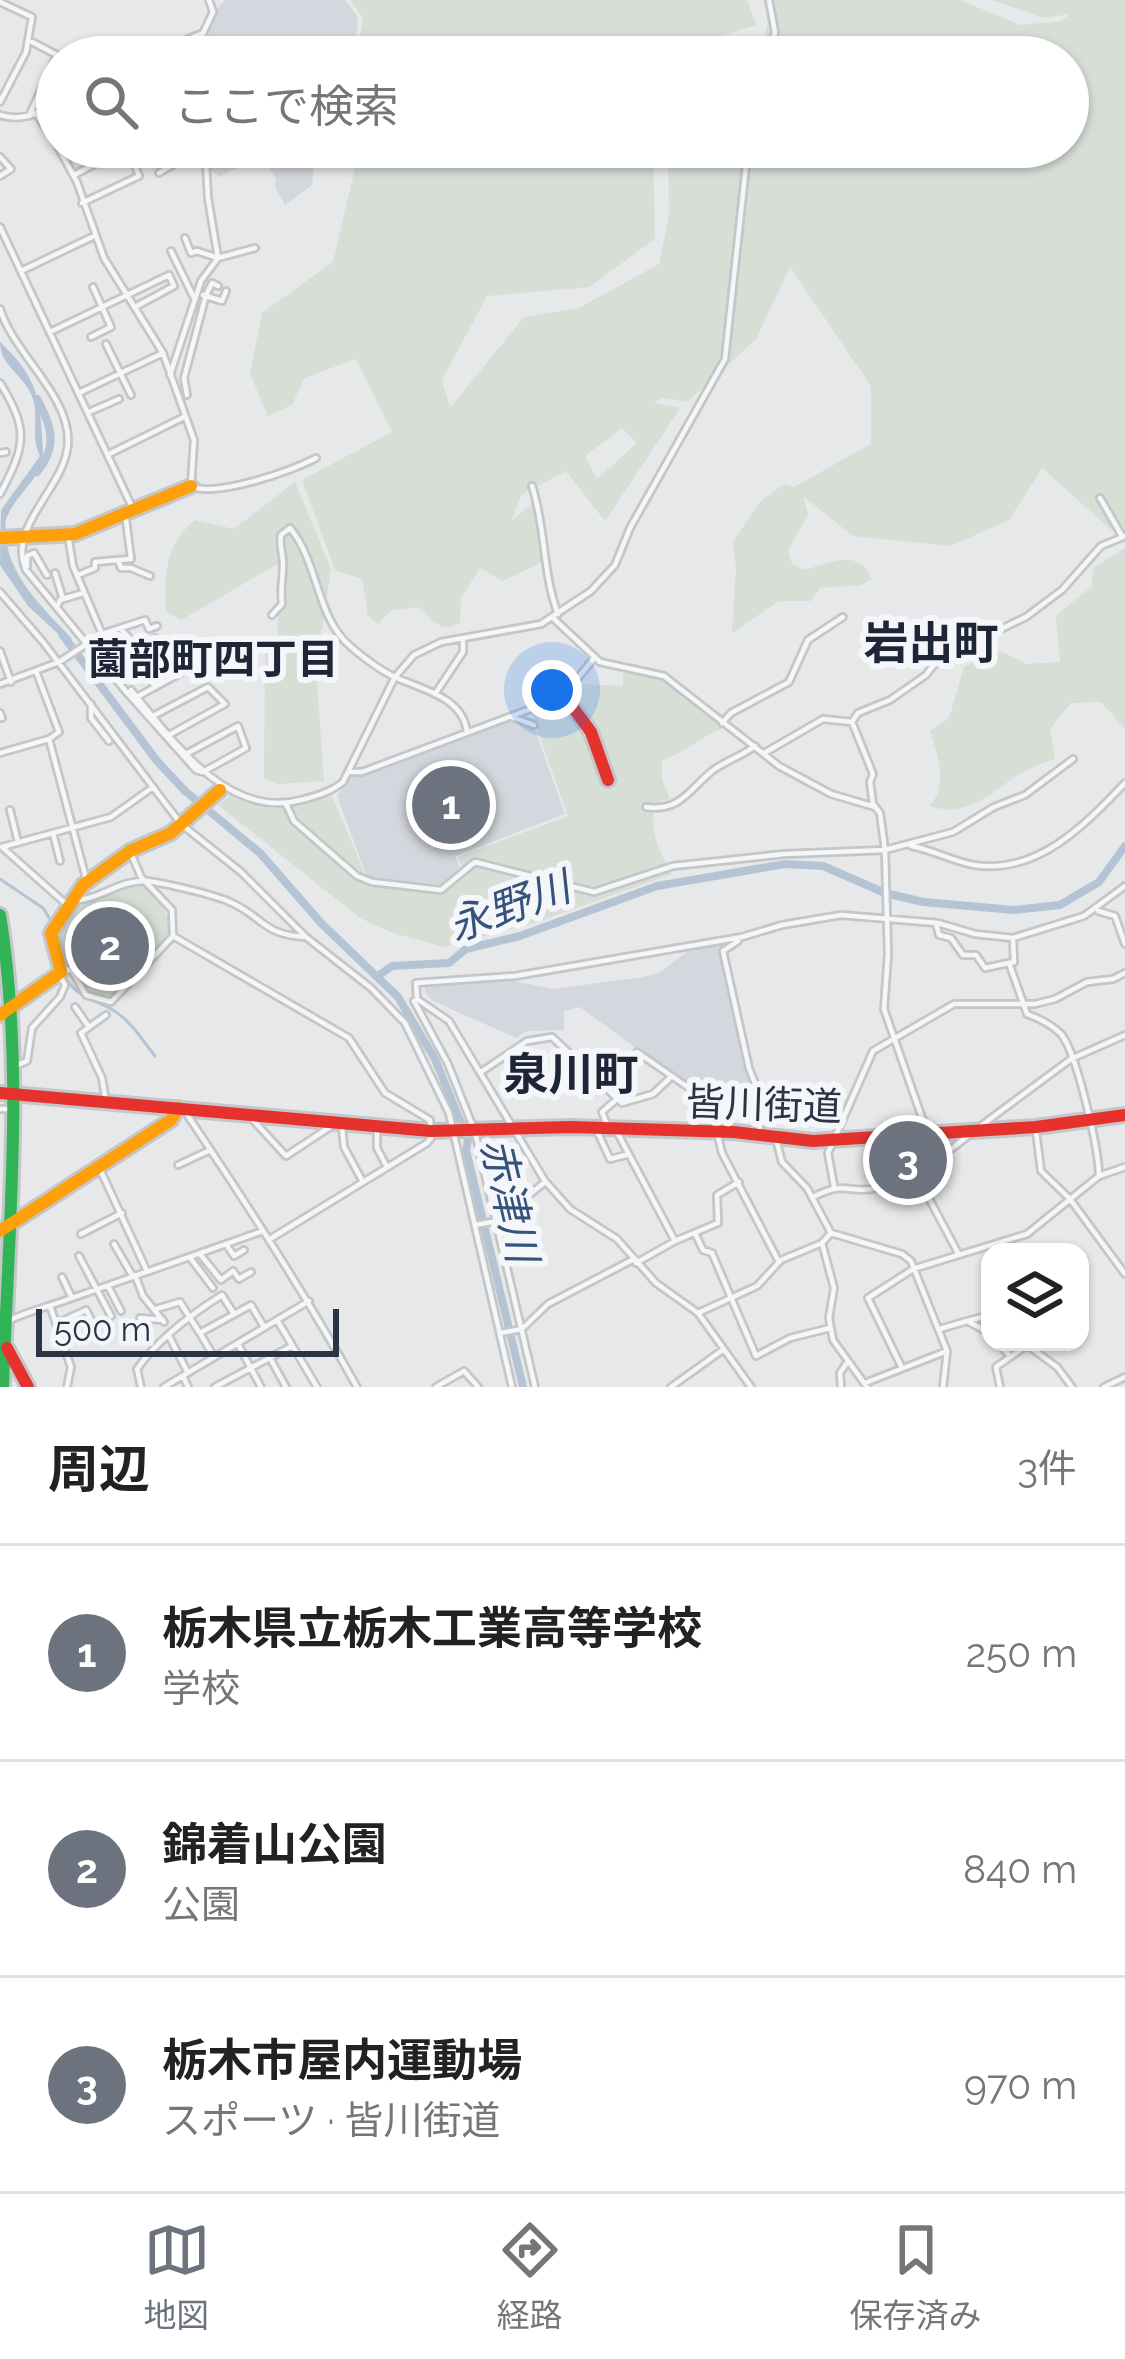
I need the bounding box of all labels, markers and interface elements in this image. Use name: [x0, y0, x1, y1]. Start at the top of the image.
search box: [36, 36, 1089, 168]
icon: search: [78, 69, 144, 135]
text: ここで検索: [174, 80, 399, 133]
district label: 岩出町: [863, 617, 999, 670]
district label: 薗部町四丁目: [87, 635, 339, 684]
your location: [522, 660, 582, 720]
pin: 1: [412, 760, 490, 850]
water label: 永野川: [442, 861, 581, 951]
pin: 2: [71, 901, 149, 991]
district label: 泉川町: [503, 1048, 639, 1101]
street label: 皆川街道: [685, 1078, 843, 1130]
pin: 3: [869, 1115, 947, 1205]
water label: 赤津川: [471, 1133, 548, 1271]
map controls: [981, 1243, 1089, 1351]
button: layers: [981, 1243, 1089, 1351]
scale bar: [36, 1303, 339, 1356]
text: 500 m: [54, 1310, 151, 1349]
text: 周辺: [48, 1439, 150, 1499]
text: 3件: [1017, 1445, 1077, 1491]
text: 栃木県立栃木工業高等学校: [162, 1602, 702, 1655]
text: 1: [77, 1630, 97, 1676]
text: 250 m: [966, 1630, 1077, 1676]
text: 学校: [162, 1665, 240, 1711]
text: 錦着山公園: [162, 1818, 387, 1871]
text: 2: [76, 1846, 98, 1892]
text: 840 m: [963, 1846, 1077, 1892]
text: 公園: [162, 1881, 240, 1927]
text: 栃木市屋内運動場: [162, 2034, 522, 2087]
text: 3: [76, 2062, 98, 2108]
text: 970 m: [964, 2062, 1077, 2108]
text: スポーツ · 皆川街道: [162, 2097, 500, 2143]
tab: 地図: [144, 2217, 210, 2337]
tab: 経路: [497, 2217, 563, 2337]
tab: 保存済み: [850, 2217, 982, 2337]

